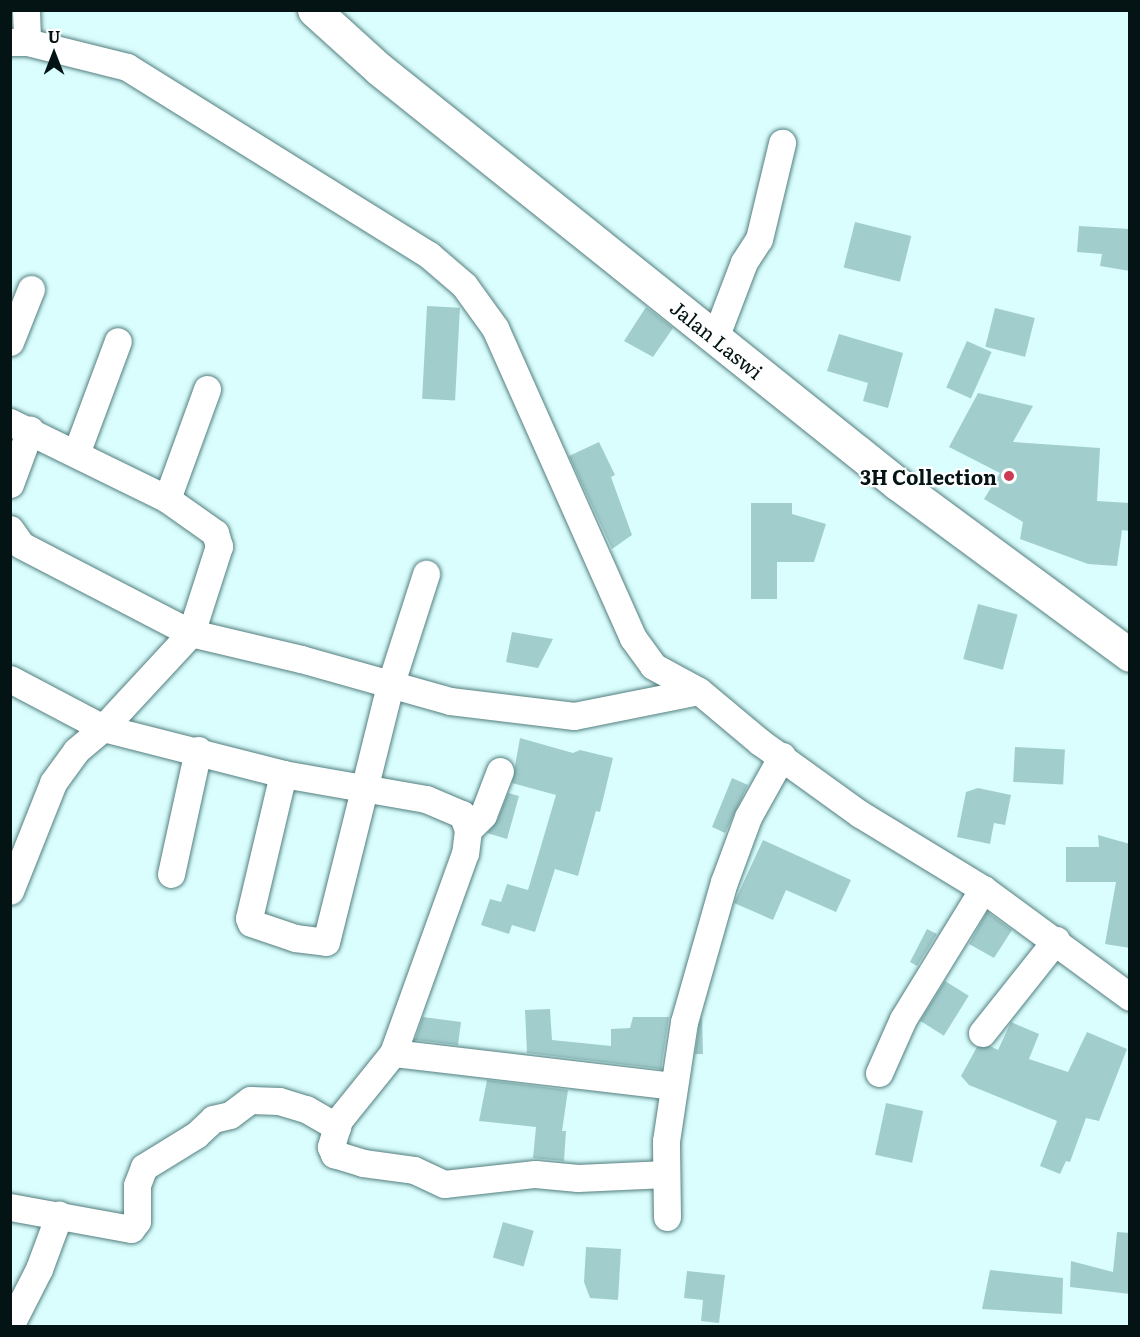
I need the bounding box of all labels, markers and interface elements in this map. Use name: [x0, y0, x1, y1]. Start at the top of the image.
north arrow: [24, 24, 84, 84]
text: U: [48, 24, 60, 48]
street label: Jalan Laswi: [666, 294, 768, 384]
place label: 3H Collection: [860, 464, 997, 488]
marker: 3H Collection: [1002, 469, 1016, 483]

